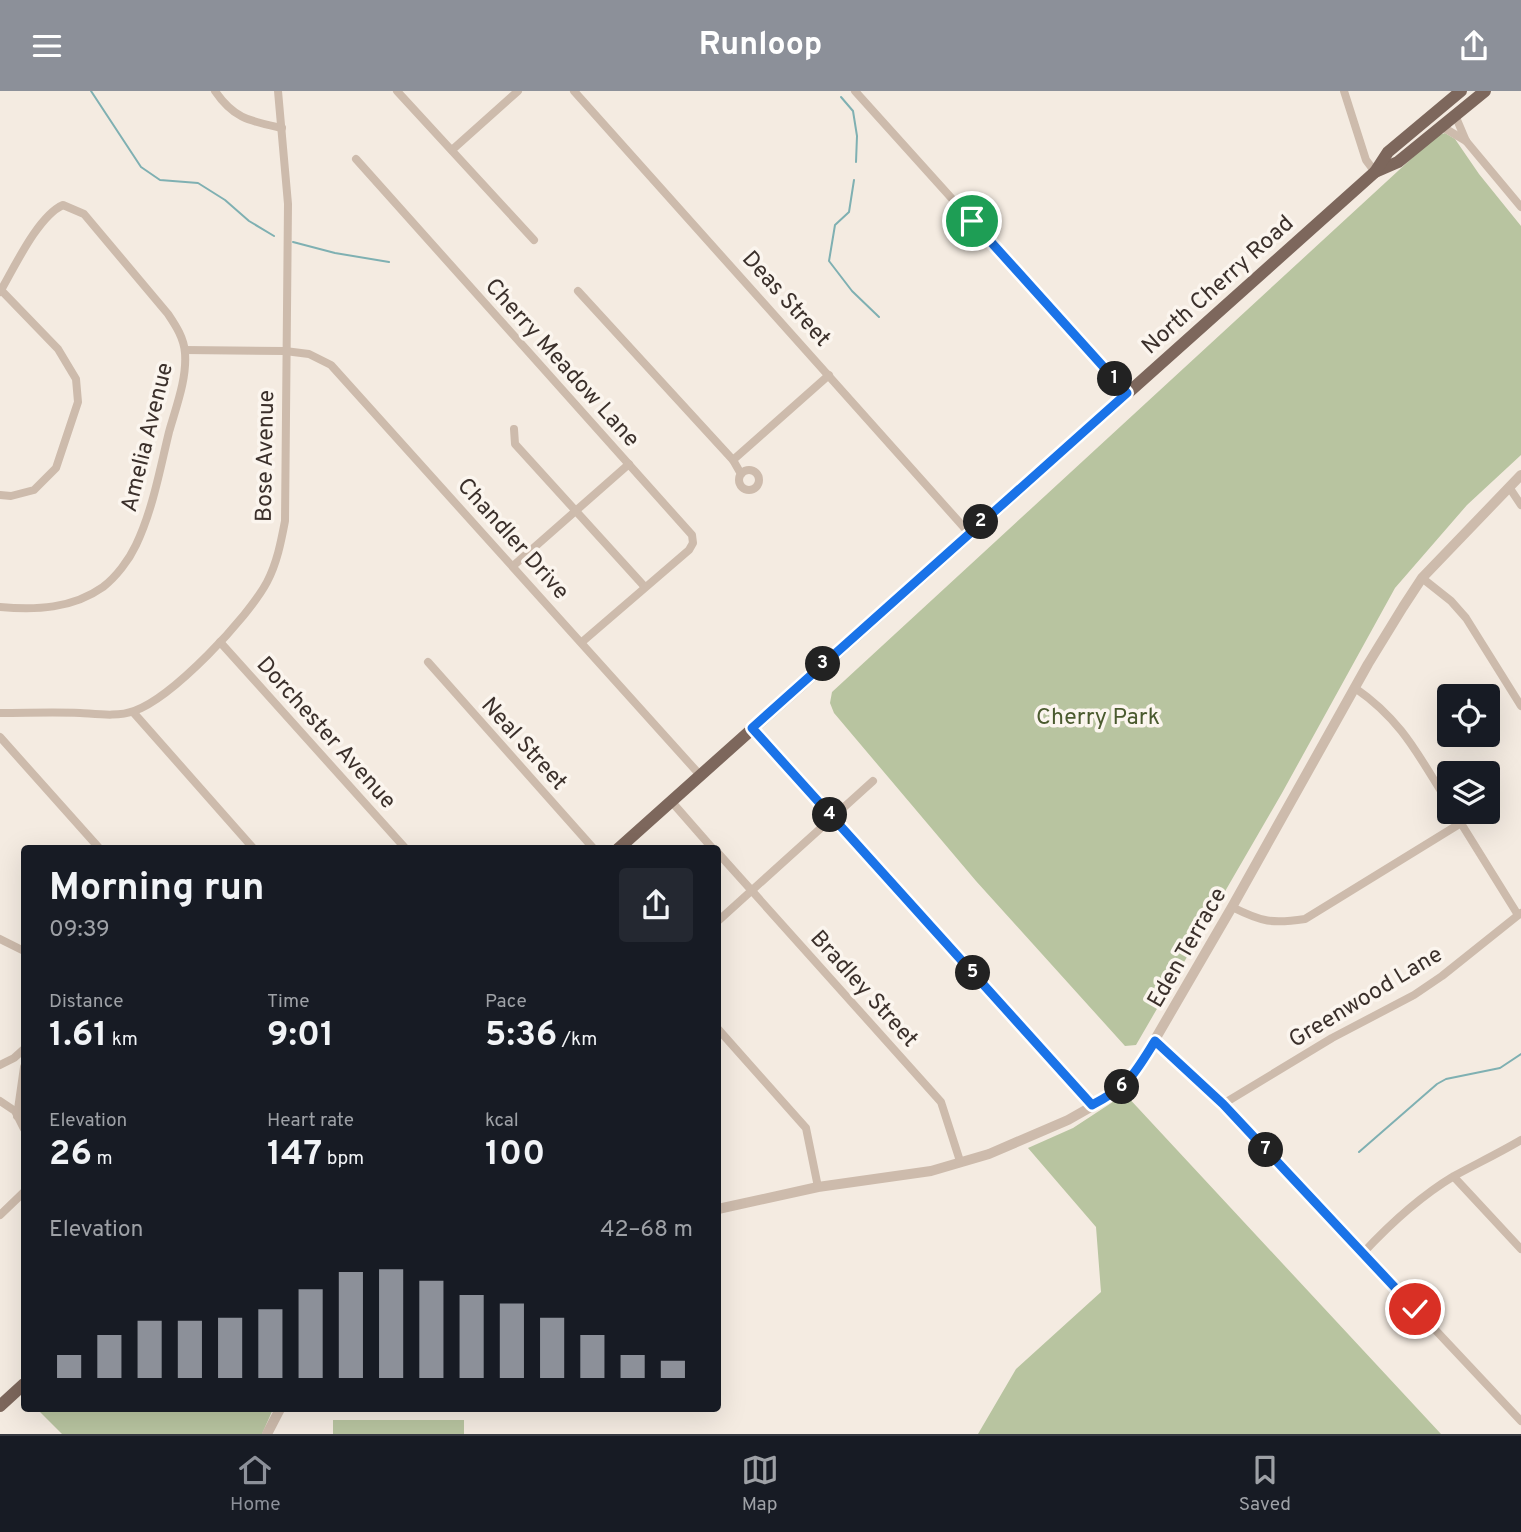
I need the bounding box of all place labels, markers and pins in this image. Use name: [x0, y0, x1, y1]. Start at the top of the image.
pin: [942, 191, 1002, 251]
pin: 1: [1098, 361, 1132, 397]
pin: 2: [964, 505, 998, 539]
pin: 3: [806, 647, 840, 681]
pin: 4: [812, 797, 848, 833]
pin: 5: [956, 955, 990, 991]
pin: 6: [1104, 1069, 1140, 1105]
pin: 7: [1248, 1133, 1284, 1167]
pin: [1385, 1279, 1445, 1339]

